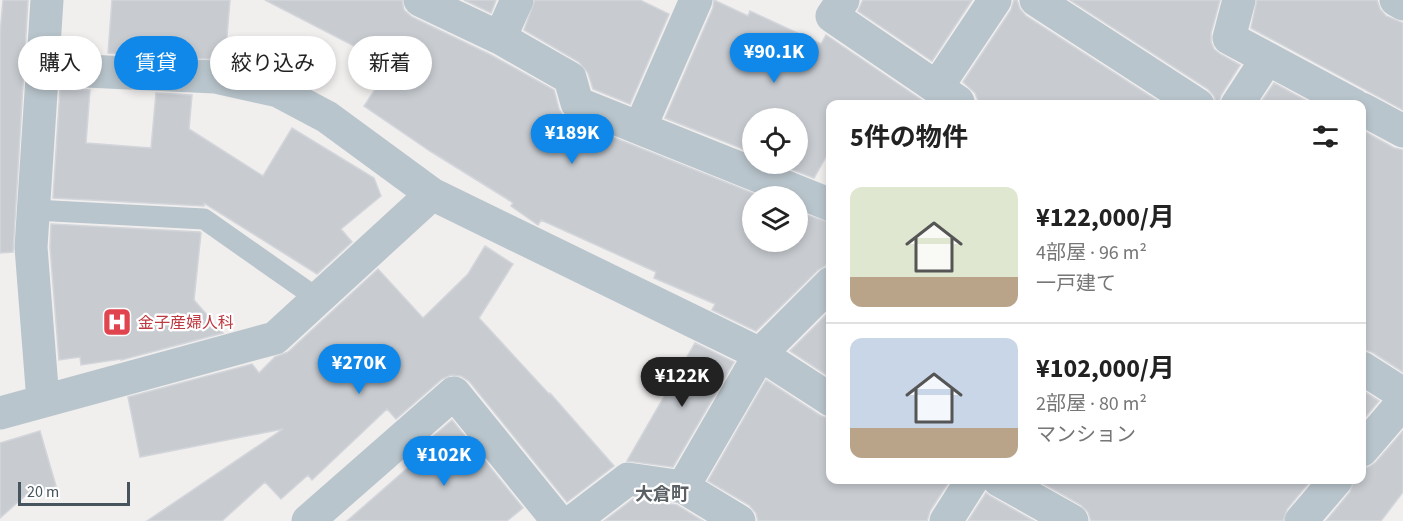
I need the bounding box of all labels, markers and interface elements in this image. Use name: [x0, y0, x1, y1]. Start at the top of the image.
pin: ¥90.1K: [725, 33, 823, 84]
chip: 購入: [18, 36, 102, 90]
chip: 賃貸: [114, 36, 198, 90]
chip: 絞り込み: [210, 36, 336, 90]
chip: 新着: [348, 36, 432, 90]
text: ¥90.1K: [744, 38, 804, 66]
map controls: [742, 108, 808, 252]
button: locate: [742, 108, 808, 174]
pin: ¥189K: [530, 114, 614, 165]
text: ¥189K: [545, 119, 599, 147]
text: 5件の物件: [850, 119, 968, 156]
icon: filters: [1309, 120, 1342, 153]
button: layers: [742, 186, 808, 252]
text: ¥122,000/月: [1036, 199, 1175, 236]
icon: home: [898, 211, 970, 283]
text: 4部屋 · 96 m²: [1036, 239, 1147, 267]
text: 一戸建て: [1036, 270, 1116, 298]
hospital icon: 金子産婦人科: [101, 306, 133, 338]
place label: 金子産婦人科: [138, 312, 234, 334]
pin: ¥270K: [317, 344, 401, 395]
text: ¥270K: [332, 349, 386, 377]
text: ¥102,000/月: [1036, 350, 1175, 387]
pin: ¥122K: [640, 357, 724, 408]
text: ¥122K: [655, 362, 709, 390]
icon: home: [898, 362, 970, 434]
text: 2部屋 · 80 m²: [1036, 390, 1147, 418]
text: マンション: [1036, 421, 1136, 449]
pin: ¥102K: [402, 436, 486, 487]
text: ¥102K: [417, 441, 471, 469]
scale bar: [18, 479, 130, 506]
text: 20 m: [27, 481, 59, 503]
district label: 大倉町: [635, 482, 689, 507]

